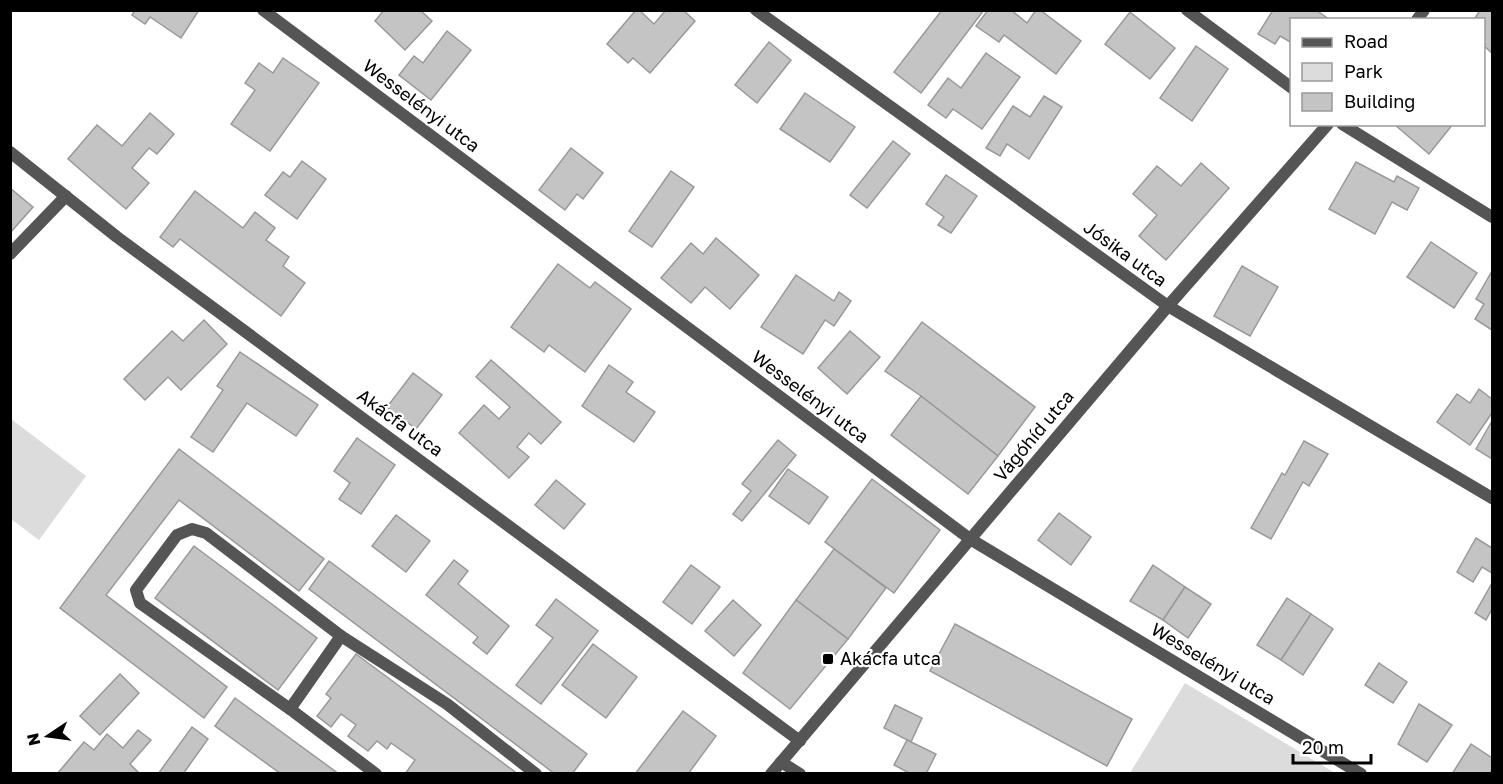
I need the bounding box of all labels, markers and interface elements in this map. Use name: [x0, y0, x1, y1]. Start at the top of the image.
legend: [1290, 18, 1485, 126]
text: Road: [1344, 30, 1388, 52]
street label: Wesselényi utca: [359, 54, 484, 156]
text: Park: [1344, 60, 1383, 82]
text: Building: [1344, 90, 1415, 112]
street label: Jósika utca: [1080, 216, 1172, 291]
street label: Wesselényi utca: [748, 345, 873, 447]
street label: Akácfa utca: [353, 384, 448, 461]
street label: Vágóhíd utca: [989, 385, 1078, 486]
street label: Wesselényi utca: [1148, 617, 1279, 709]
place label: Akácfa utca: [840, 647, 941, 669]
marker: Akácfa utca: [821, 652, 835, 666]
north arrow: [18, 706, 78, 766]
scale bar: [1293, 727, 1371, 765]
text: N: [22, 731, 44, 748]
text: 20 m: [1302, 736, 1344, 758]

